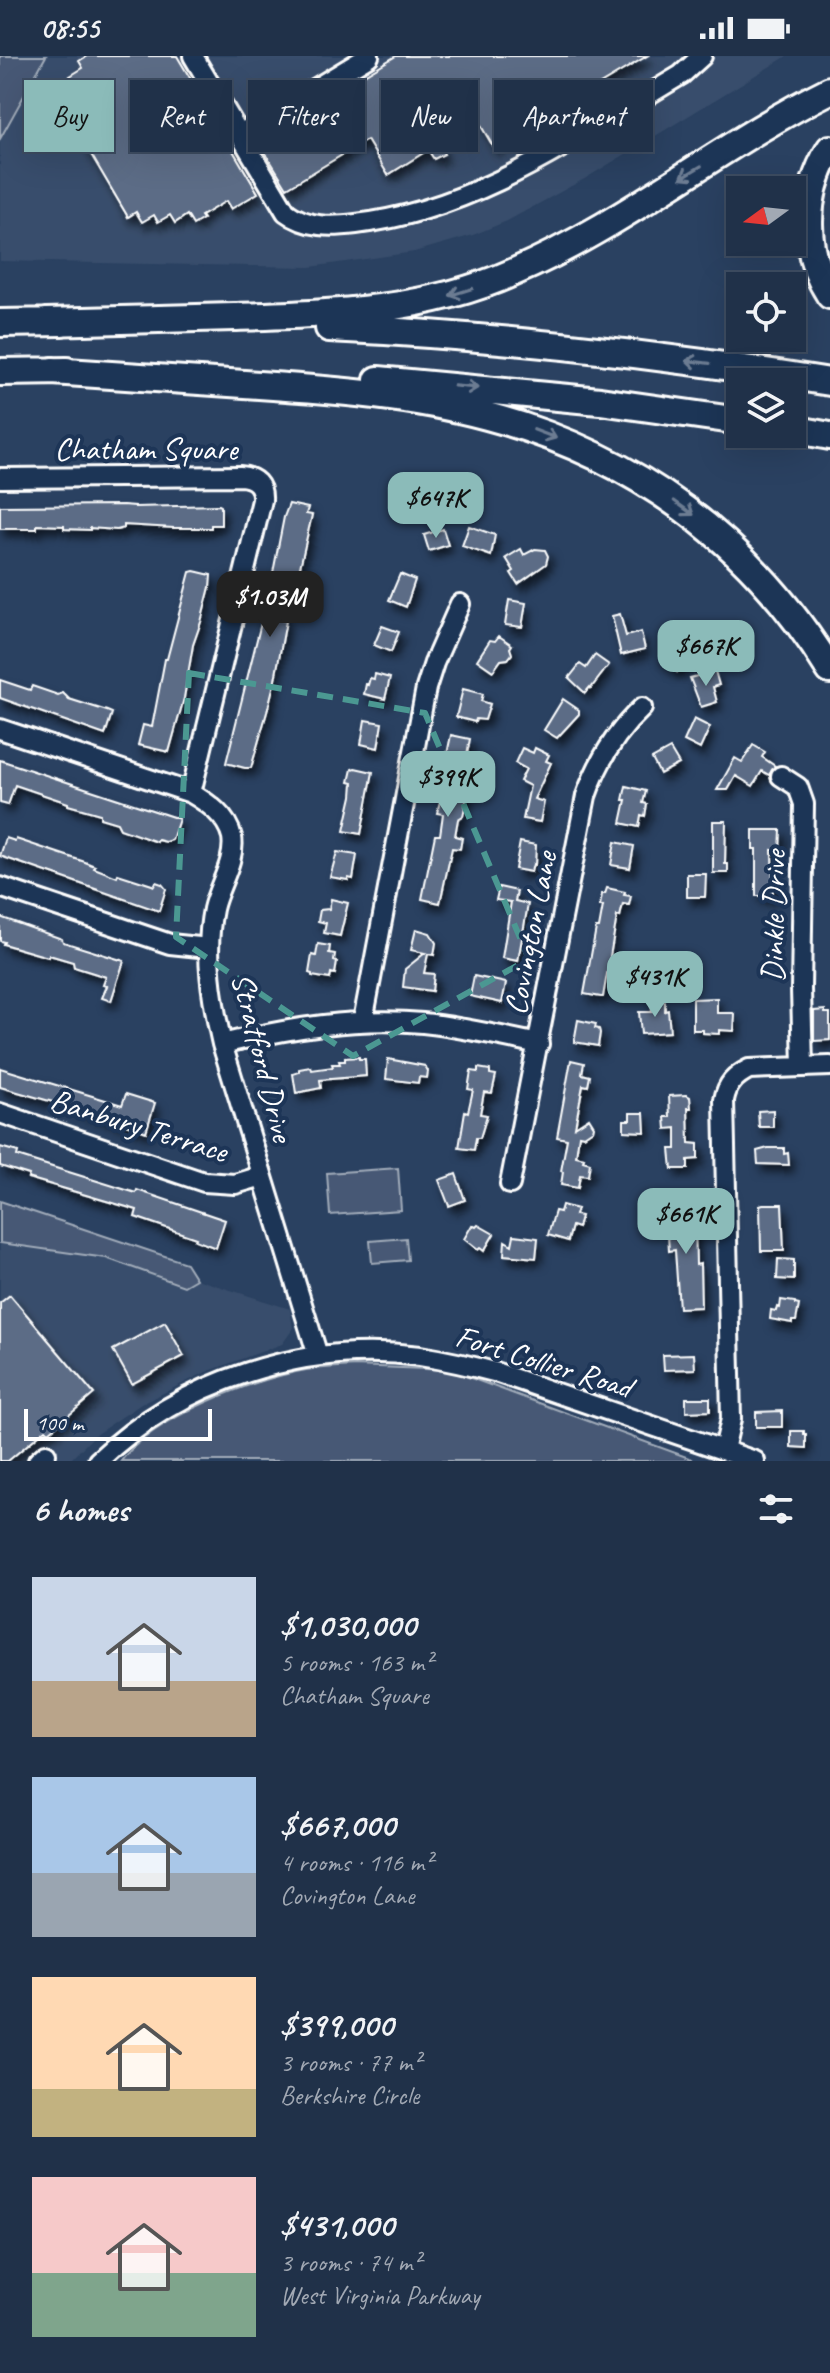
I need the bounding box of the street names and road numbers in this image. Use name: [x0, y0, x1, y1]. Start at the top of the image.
street label: Chatham Square: [55, 428, 240, 469]
street label: Covington Lane: [495, 845, 567, 1018]
street label: Dinkle Drive: [752, 847, 795, 982]
street label: Stratford Drive: [222, 968, 304, 1148]
street label: Banbury Terrace: [45, 1079, 235, 1173]
street label: Fort Collier Road: [451, 1315, 641, 1409]

